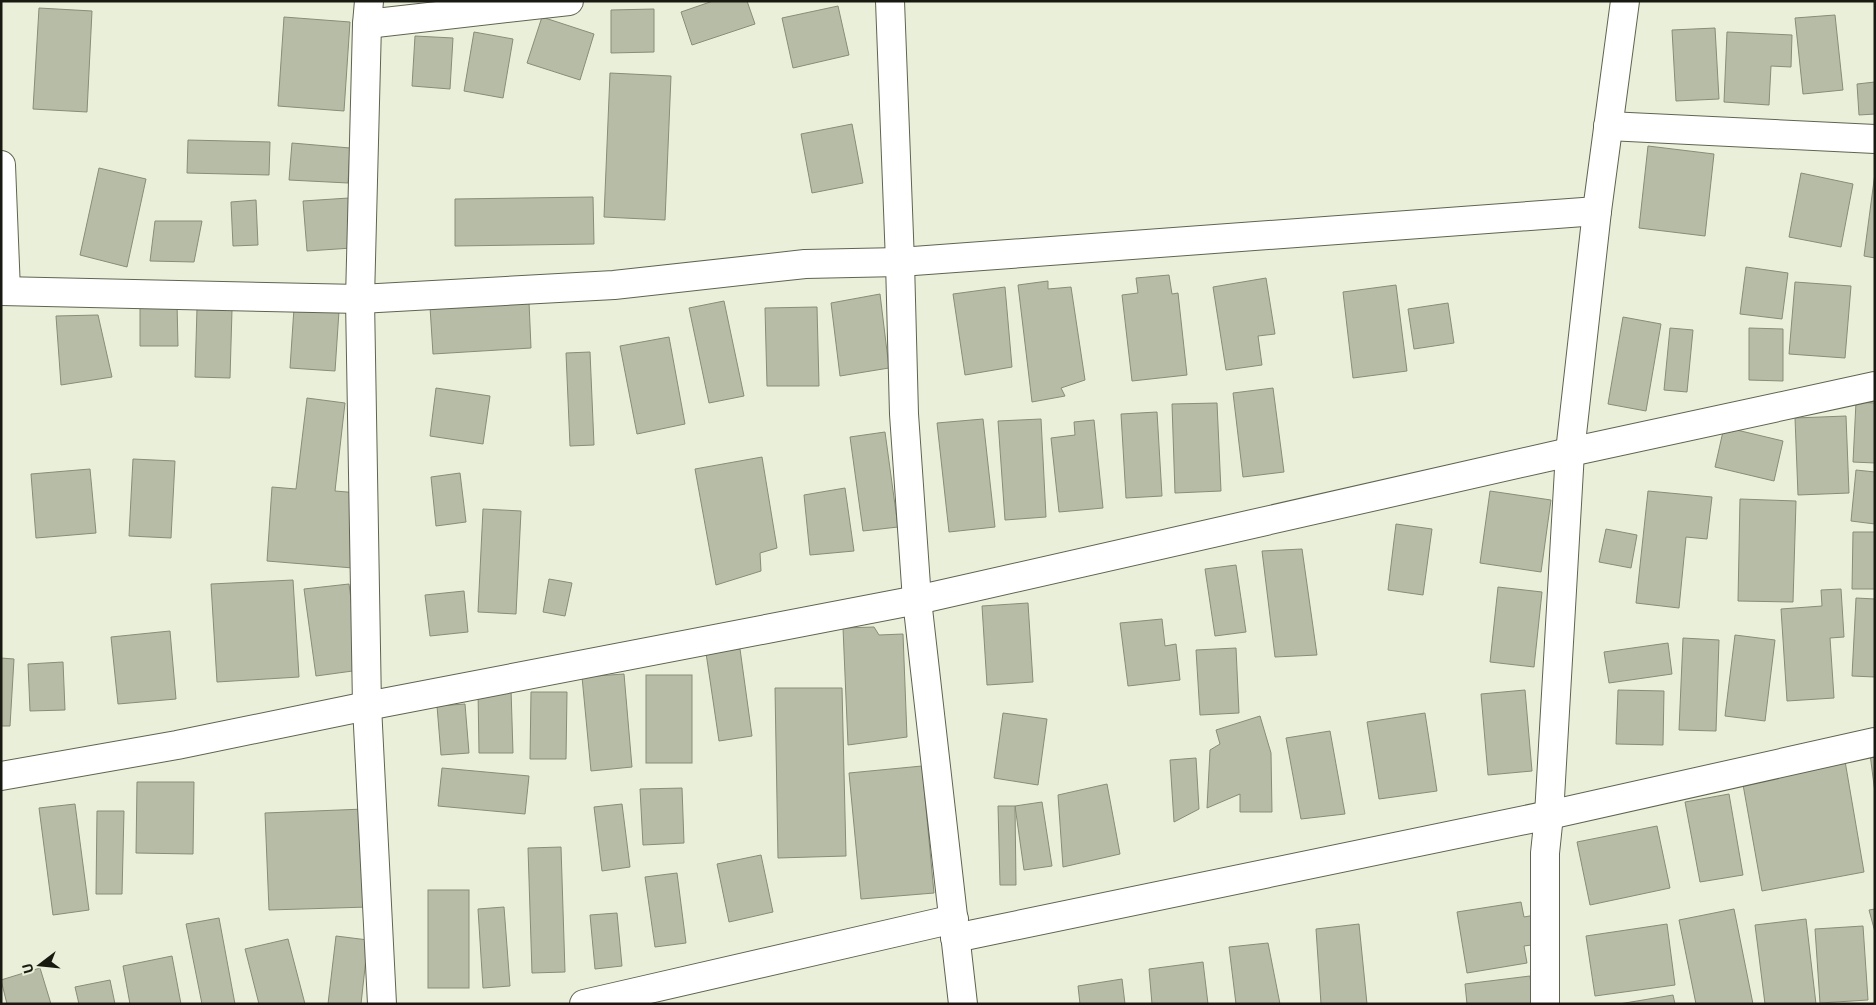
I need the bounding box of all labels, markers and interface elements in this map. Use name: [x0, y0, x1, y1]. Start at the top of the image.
north arrow: [15, 940, 65, 990]
text: U: [18, 962, 37, 976]

